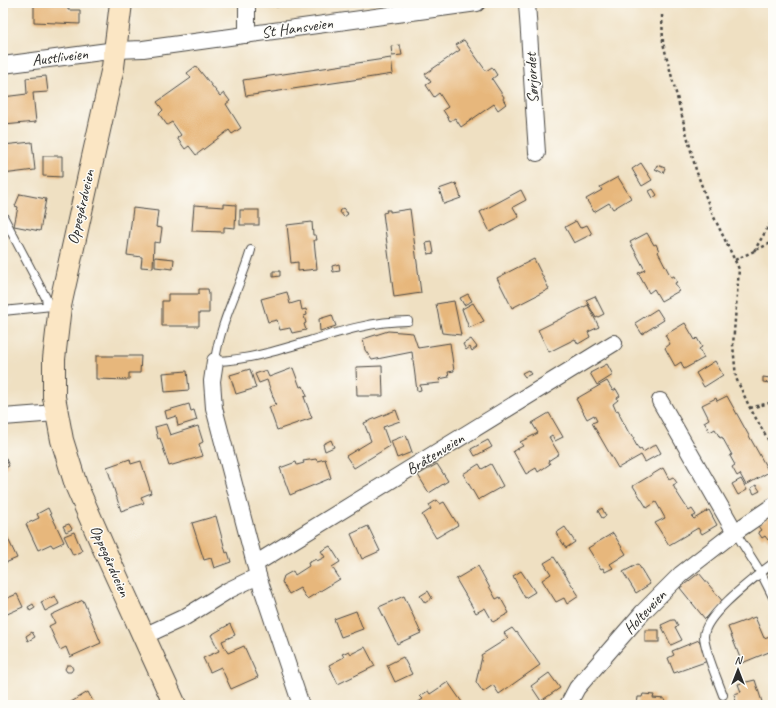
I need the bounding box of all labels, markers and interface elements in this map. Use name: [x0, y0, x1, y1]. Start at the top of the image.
street label: St Hansveien: [260, 13, 335, 43]
street label: Austliveien: [31, 44, 90, 70]
street label: Sørjordet: [521, 50, 543, 104]
street label: Oppegårdveien: [63, 167, 99, 246]
street label: Bråtenveien: [402, 428, 468, 480]
street label: Oppegårdveien: [85, 522, 135, 601]
street label: Holteveien: [619, 585, 671, 638]
north arrow: [718, 650, 758, 690]
text: N: [735, 653, 744, 667]

